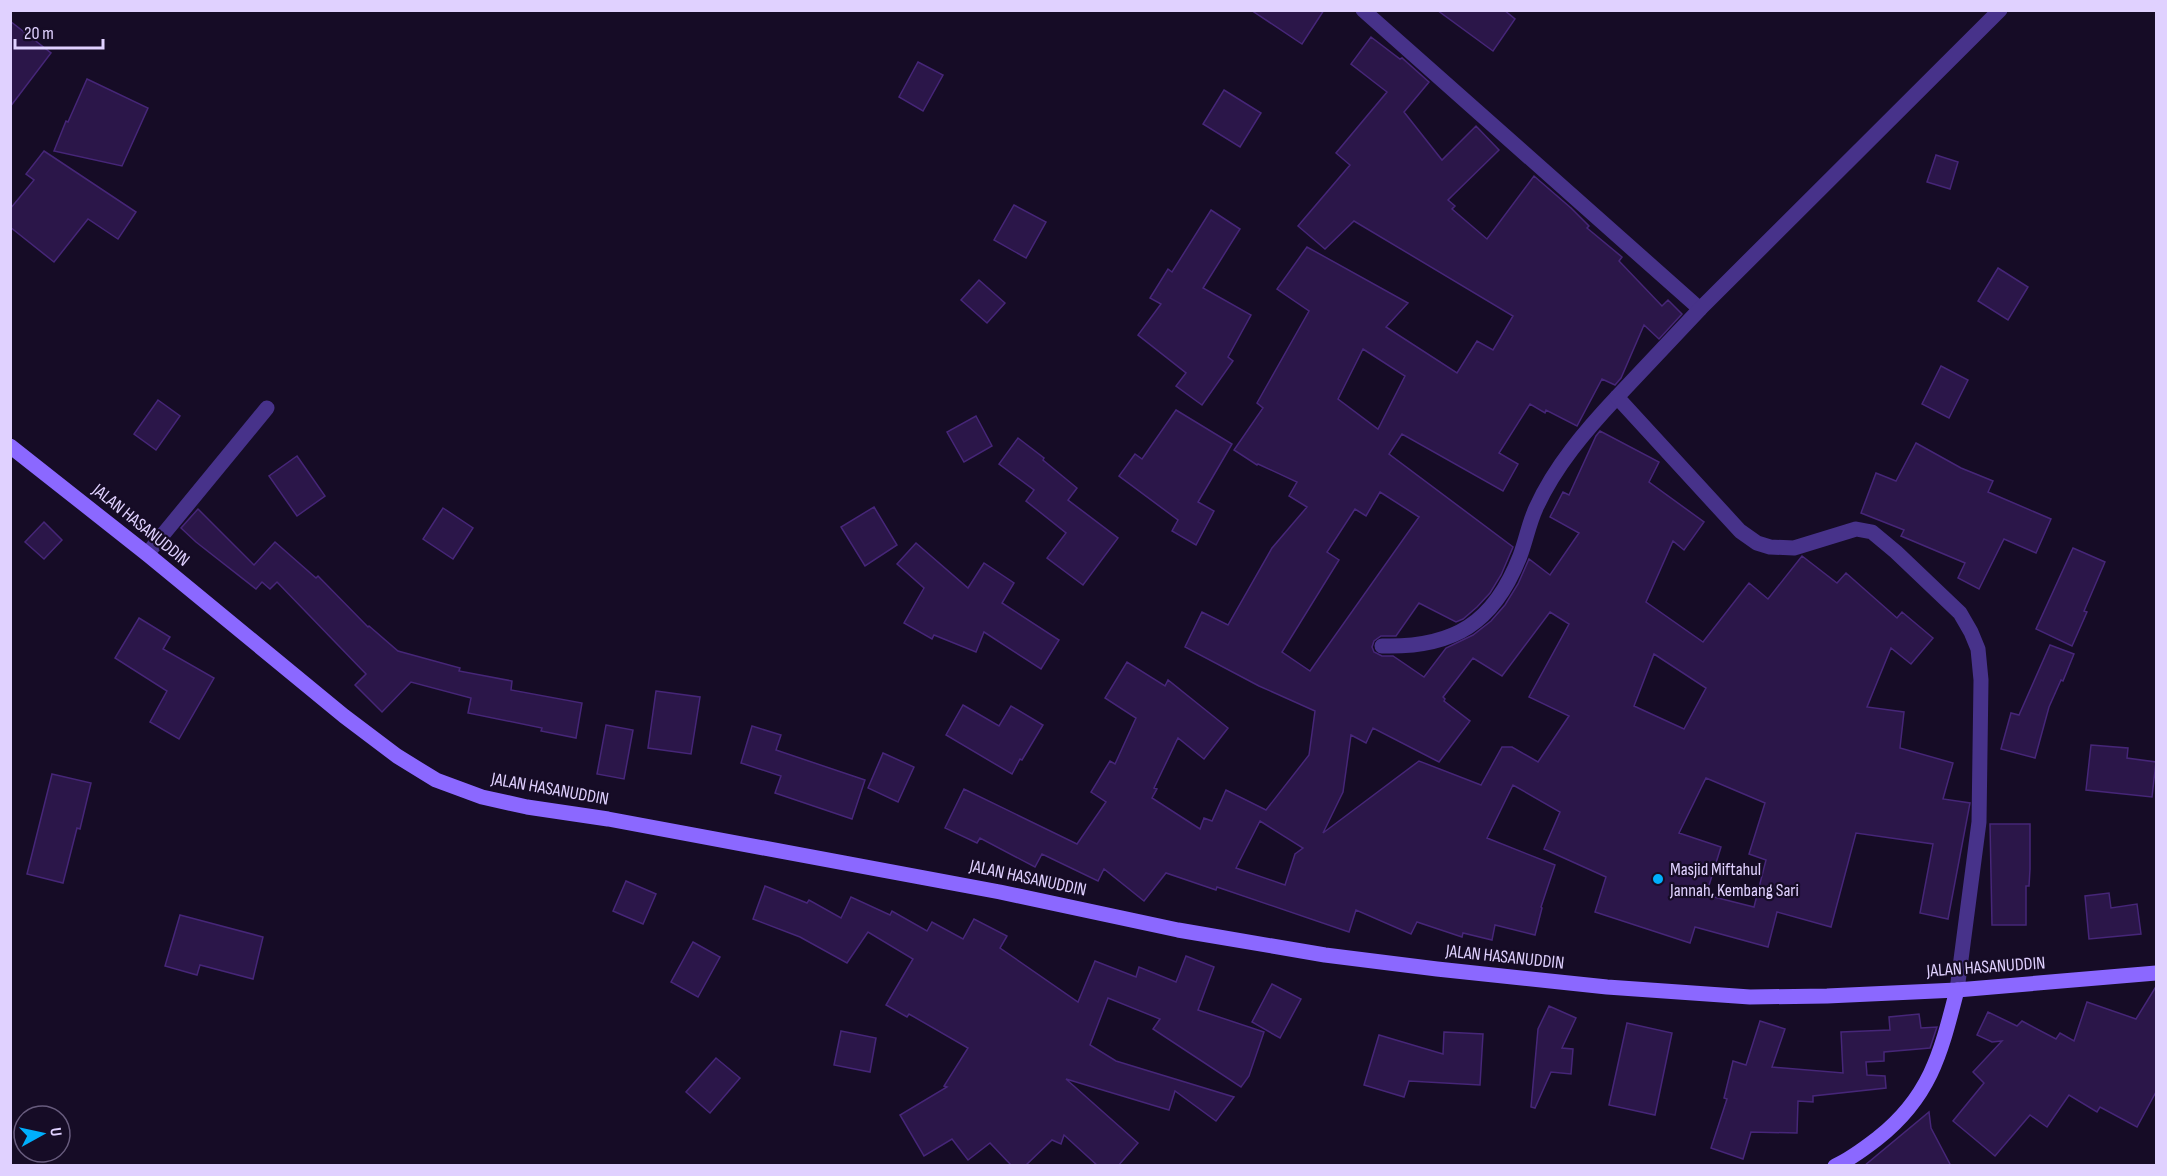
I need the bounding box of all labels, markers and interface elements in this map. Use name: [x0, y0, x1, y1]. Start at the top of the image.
scale bar: [15, 12, 104, 50]
text: 20 m: [24, 23, 54, 44]
street label: JALAN HASANUDDIN: [87, 479, 194, 571]
street label: JALAN HASANUDDIN: [489, 768, 610, 810]
street label: JALAN HASANUDDIN: [967, 855, 1088, 901]
place label: Masjid Miftahul Jannah, Kembang Sari: [1669, 859, 1799, 901]
marker: Masjid Miftahul Jannah, Kembang Sari: [1651, 872, 1665, 886]
street label: JALAN HASANUDDIN: [1444, 940, 1565, 974]
street label: JALAN HASANUDDIN: [1925, 952, 2046, 982]
north arrow: [12, 1104, 72, 1164]
text: U: [45, 1127, 65, 1138]

